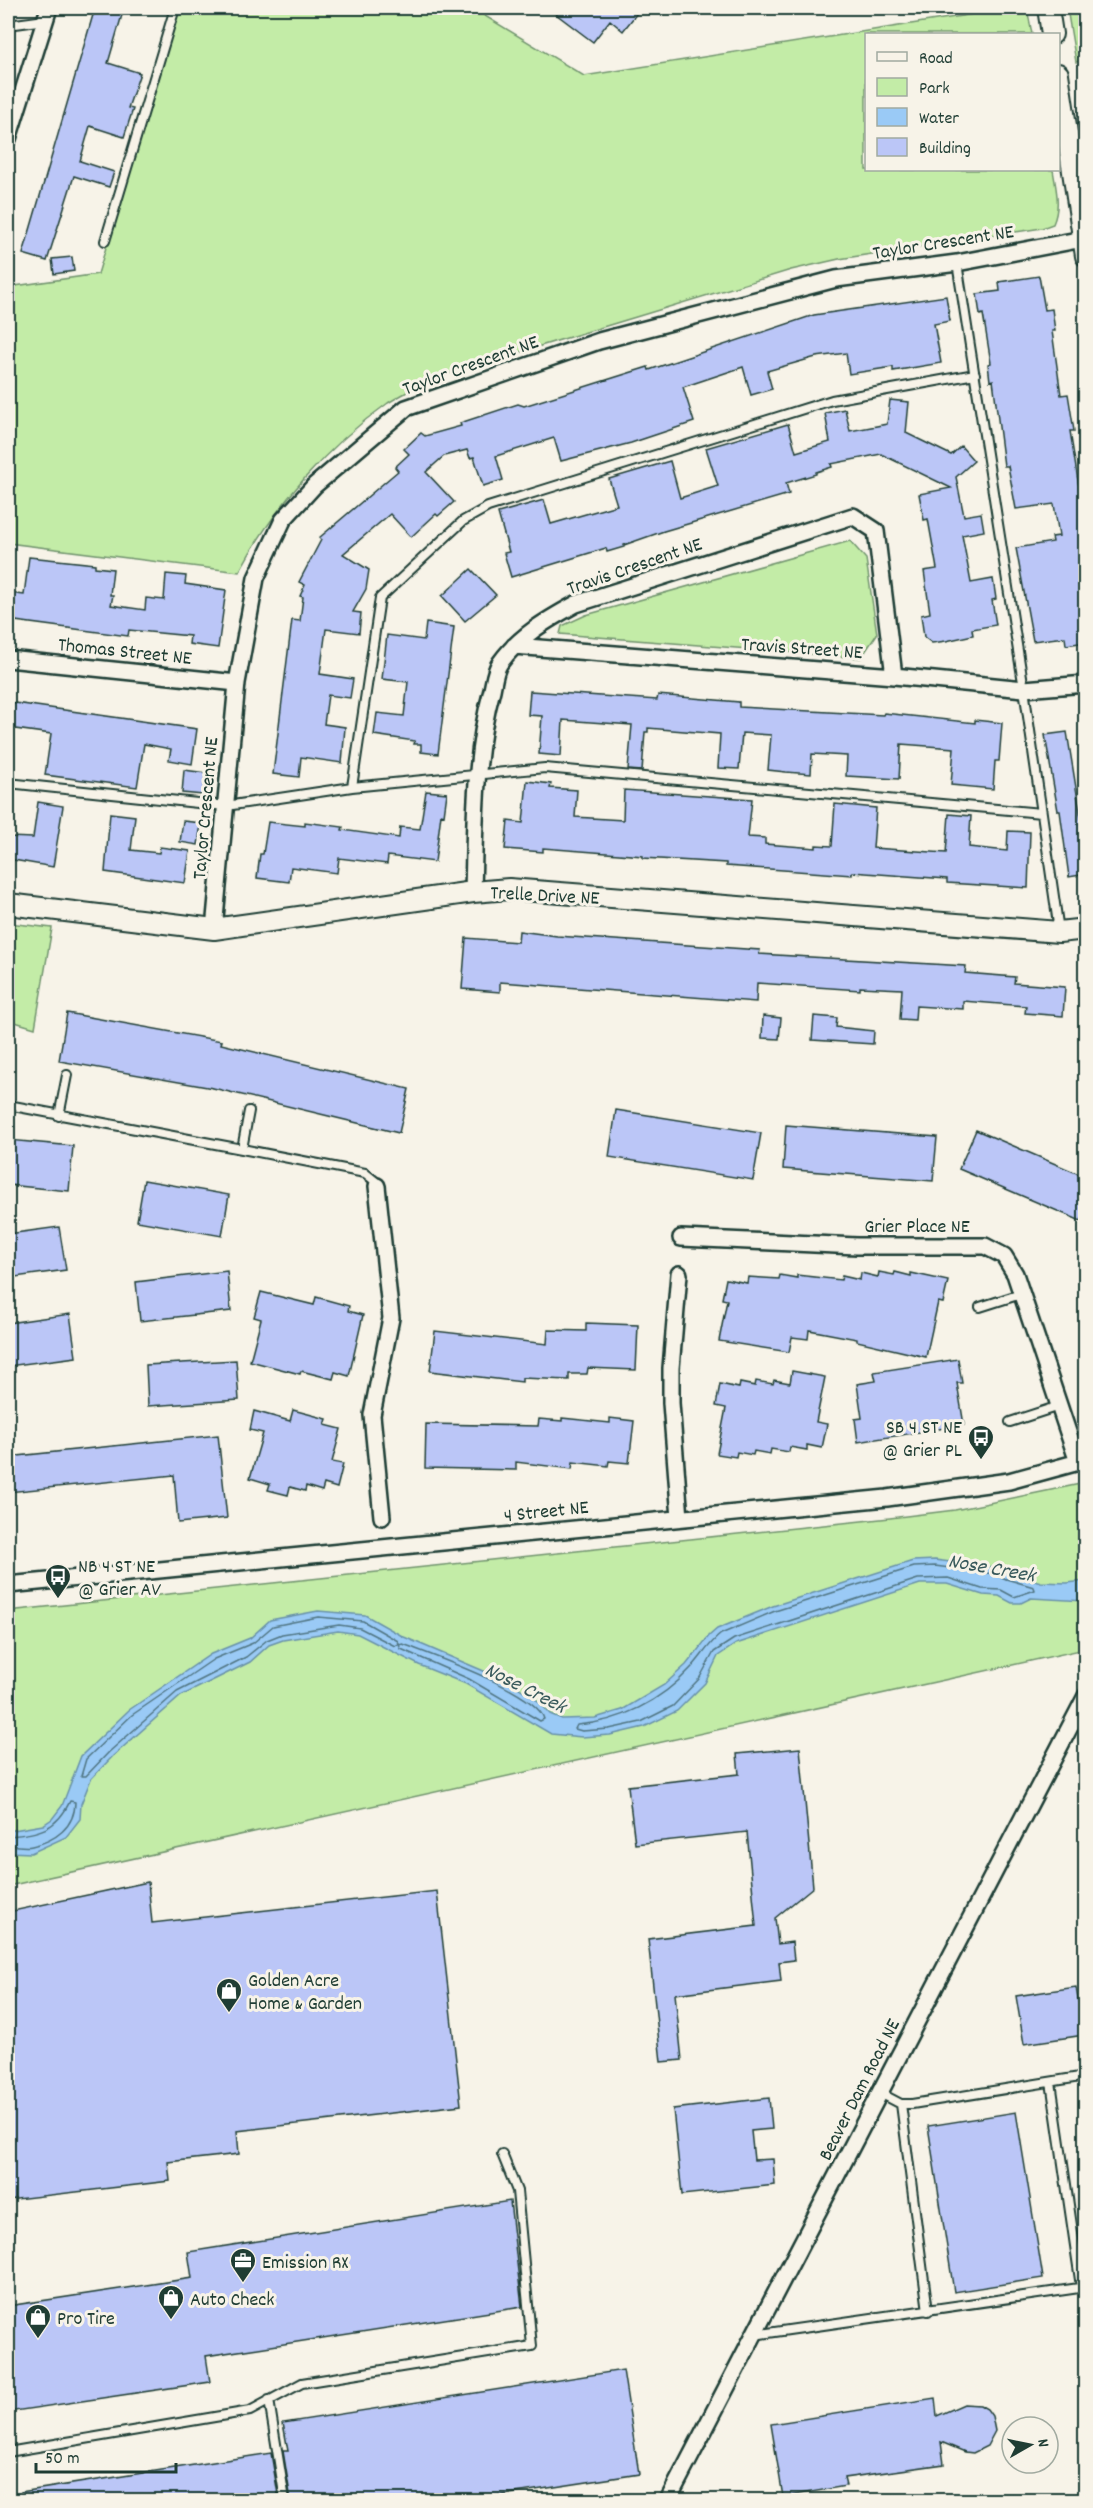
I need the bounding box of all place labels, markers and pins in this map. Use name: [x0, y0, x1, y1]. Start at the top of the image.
place label: SB 4 ST NE @ Grier PL: [882, 1415, 962, 1466]
bus stop icon: SB 4 ST NE @ Grier PL: [966, 1423, 996, 1461]
place label: NB 4 ST NE @ Grier AV: [78, 1554, 161, 1605]
bus stop icon: NB 4 ST NE @ Grier AV: [43, 1562, 73, 1600]
place label: Golden Acre Home & Garden: [248, 1968, 362, 2019]
shop icon: Golden Acre Home & Garden: [214, 1976, 244, 2014]
office icon: Emission RX: [228, 2246, 258, 2284]
place label: Emission RX: [262, 2250, 349, 2278]
shop icon: Auto Check: [156, 2283, 186, 2321]
place label: Auto Check: [190, 2287, 274, 2315]
shop icon: Pro Tire: [23, 2302, 53, 2340]
place label: Pro Tire: [57, 2306, 115, 2334]

